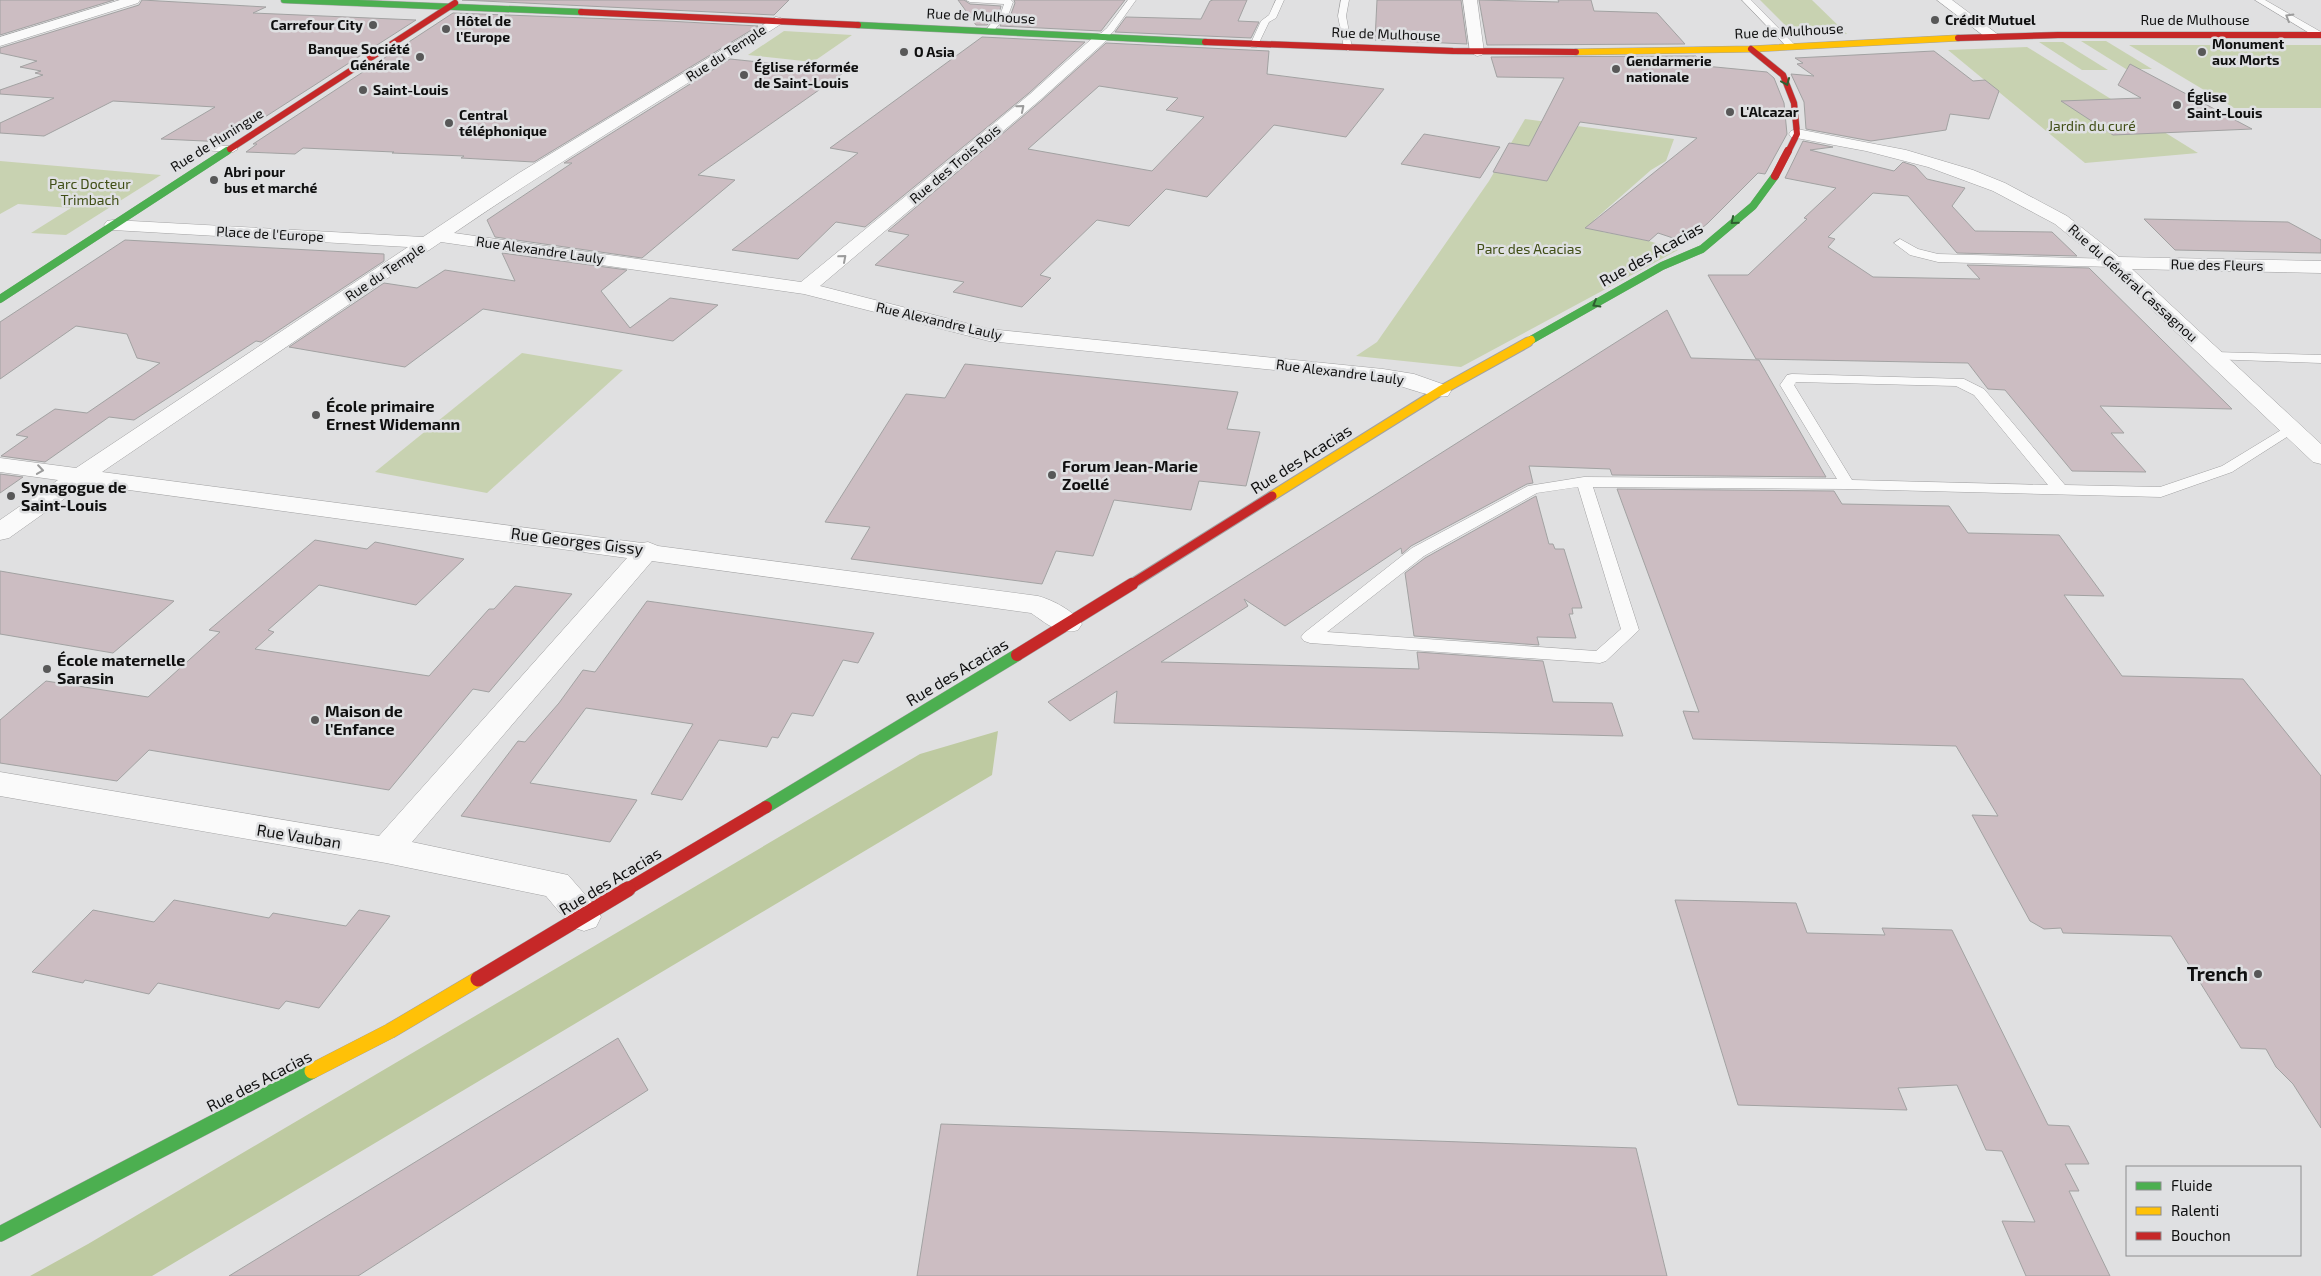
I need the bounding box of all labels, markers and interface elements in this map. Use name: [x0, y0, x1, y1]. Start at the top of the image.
street label: Rue de Mulhouse: [926, 4, 1036, 27]
place label: Crédit Mutuel: [1945, 11, 2036, 28]
street label: Rue de Mulhouse: [2140, 11, 2250, 28]
place label: Hôtel de l'Europe: [456, 12, 511, 45]
marker: Crédit Mutuel: [1929, 14, 1941, 26]
one-way arrow: [2285, 14, 2294, 24]
place label: Carrefour City: [270, 16, 363, 33]
marker: Carrefour City: [367, 19, 379, 31]
street label: Rue de Mulhouse: [1734, 19, 1844, 42]
street label: Rue du Temple: [682, 20, 769, 85]
marker: Hôtel de l'Europe: [440, 23, 452, 35]
street label: Rue de Mulhouse: [1331, 23, 1441, 44]
place label: Monument aux Morts: [2212, 35, 2284, 68]
place label: Banque Société Générale: [308, 40, 410, 73]
place label: O Asia: [914, 43, 955, 60]
marker: O Asia: [898, 46, 910, 58]
marker: Monument aux Morts: [2196, 46, 2208, 58]
marker: Banque Société Générale: [414, 51, 426, 63]
place label: Gendarmerie nationale: [1626, 52, 1712, 85]
place label: Église réformée de Saint-Louis: [754, 58, 859, 91]
marker: Gendarmerie nationale: [1610, 63, 1622, 75]
marker: Église réformée de Saint-Louis: [738, 69, 750, 81]
one-way arrow: [1779, 77, 1790, 86]
place label: Saint-Louis: [373, 81, 448, 98]
marker: Saint-Louis: [357, 84, 369, 96]
place label: Église Saint-Louis: [2187, 88, 2262, 121]
marker: Église Saint-Louis: [2171, 99, 2183, 111]
place label: L'Alcazar: [1740, 103, 1799, 120]
street label: Rue de Huningue: [167, 104, 266, 175]
one-way arrow: [1016, 105, 1025, 114]
place label: Central téléphonique: [459, 106, 547, 139]
marker: L'Alcazar: [1724, 106, 1736, 118]
marker: Central téléphonique: [443, 117, 455, 129]
park label: Jardin du curé: [2048, 117, 2136, 134]
street label: Rue des Trois Rois: [906, 121, 1004, 207]
place label: Abri pour bus et marché: [224, 163, 317, 196]
marker: Abri pour bus et marché: [208, 174, 220, 186]
park label: Parc Docteur Trimbach: [49, 175, 131, 208]
one-way arrow: [1731, 216, 1740, 225]
street label: Rue des Acacias: [1596, 217, 1706, 290]
street label: Rue du Général Cassagnou: [2065, 220, 2201, 345]
street label: Place de l'Europe: [216, 222, 324, 245]
street label: Rue Alexandre Lauly: [475, 232, 606, 267]
street label: Rue du Temple: [342, 239, 428, 304]
park label: Parc des Acacias: [1476, 240, 1582, 257]
one-way arrow: [838, 254, 847, 263]
street label: Rue des Fleurs: [2170, 255, 2264, 274]
street label: Rue Alexandre Lauly: [874, 298, 1004, 343]
one-way arrow: [1592, 298, 1601, 308]
street label: Rue Alexandre Lauly: [1275, 355, 1406, 388]
place label: École primaire Ernest Widemann: [326, 396, 460, 433]
marker: École primaire Ernest Widemann: [310, 409, 322, 421]
street label: Rue des Acacias: [1247, 420, 1355, 497]
place label: Forum Jean-Marie Zoellé: [1062, 456, 1198, 493]
one-way arrow: [36, 464, 44, 474]
marker: Forum Jean-Marie Zoellé: [1046, 469, 1058, 481]
place label: Synagogue de Saint-Louis: [21, 477, 127, 514]
marker: Synagogue de Saint-Louis: [5, 490, 17, 502]
street label: Rue Georges Gissy: [510, 523, 645, 558]
street label: Rue des Acacias: [902, 634, 1011, 709]
place label: École maternelle Sarasin: [57, 650, 185, 687]
marker: École maternelle Sarasin: [41, 663, 53, 675]
place label: Maison de l'Enfance: [325, 701, 403, 738]
marker: Maison de l'Enfance: [309, 714, 321, 726]
street label: Rue Vauban: [256, 819, 343, 852]
street label: Rue des Acacias: [555, 843, 664, 918]
place label: Trench: [2187, 962, 2248, 985]
marker: Trench: [2252, 968, 2264, 980]
street label: Rue des Acacias: [203, 1046, 315, 1115]
legend: [2126, 1166, 2301, 1256]
text: Fluide: [2171, 1176, 2212, 1194]
text: Ralenti: [2171, 1201, 2219, 1219]
text: Bouchon: [2171, 1226, 2231, 1244]

